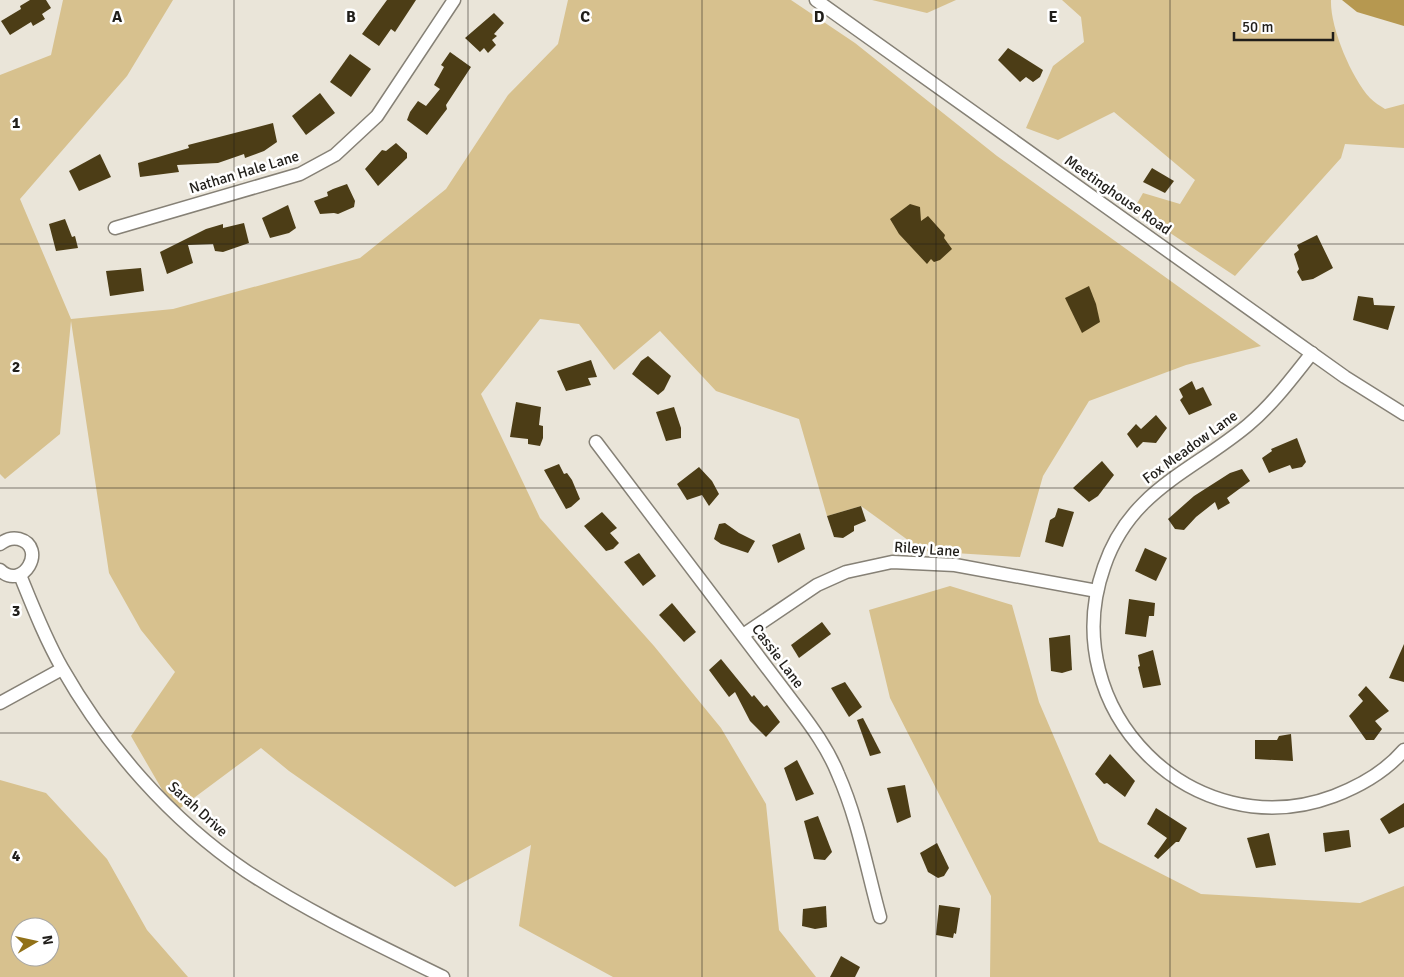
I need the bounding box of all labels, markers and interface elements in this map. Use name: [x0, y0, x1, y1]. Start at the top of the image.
text: A: [112, 7, 123, 27]
text: B: [346, 7, 356, 27]
text: C: [580, 7, 590, 27]
text: D: [814, 7, 825, 27]
text: E: [1048, 7, 1058, 27]
scale bar: [1234, 10, 1333, 42]
text: 50 m: [1242, 18, 1273, 36]
text: 1: [12, 113, 21, 133]
street label: Nathan Hale Lane: [187, 147, 301, 197]
street label: Meetinghouse Road: [1061, 151, 1175, 239]
text: 2: [12, 357, 20, 377]
street label: Fox Meadow Lane: [1139, 407, 1241, 487]
street label: Riley Lane: [893, 538, 961, 560]
text: 3: [12, 601, 20, 621]
street label: Cassie Lane: [748, 620, 808, 692]
street label: Sarah Drive: [164, 778, 232, 840]
text: 4: [12, 846, 21, 866]
north arrow: [10, 917, 60, 967]
text: N: [38, 934, 57, 946]

